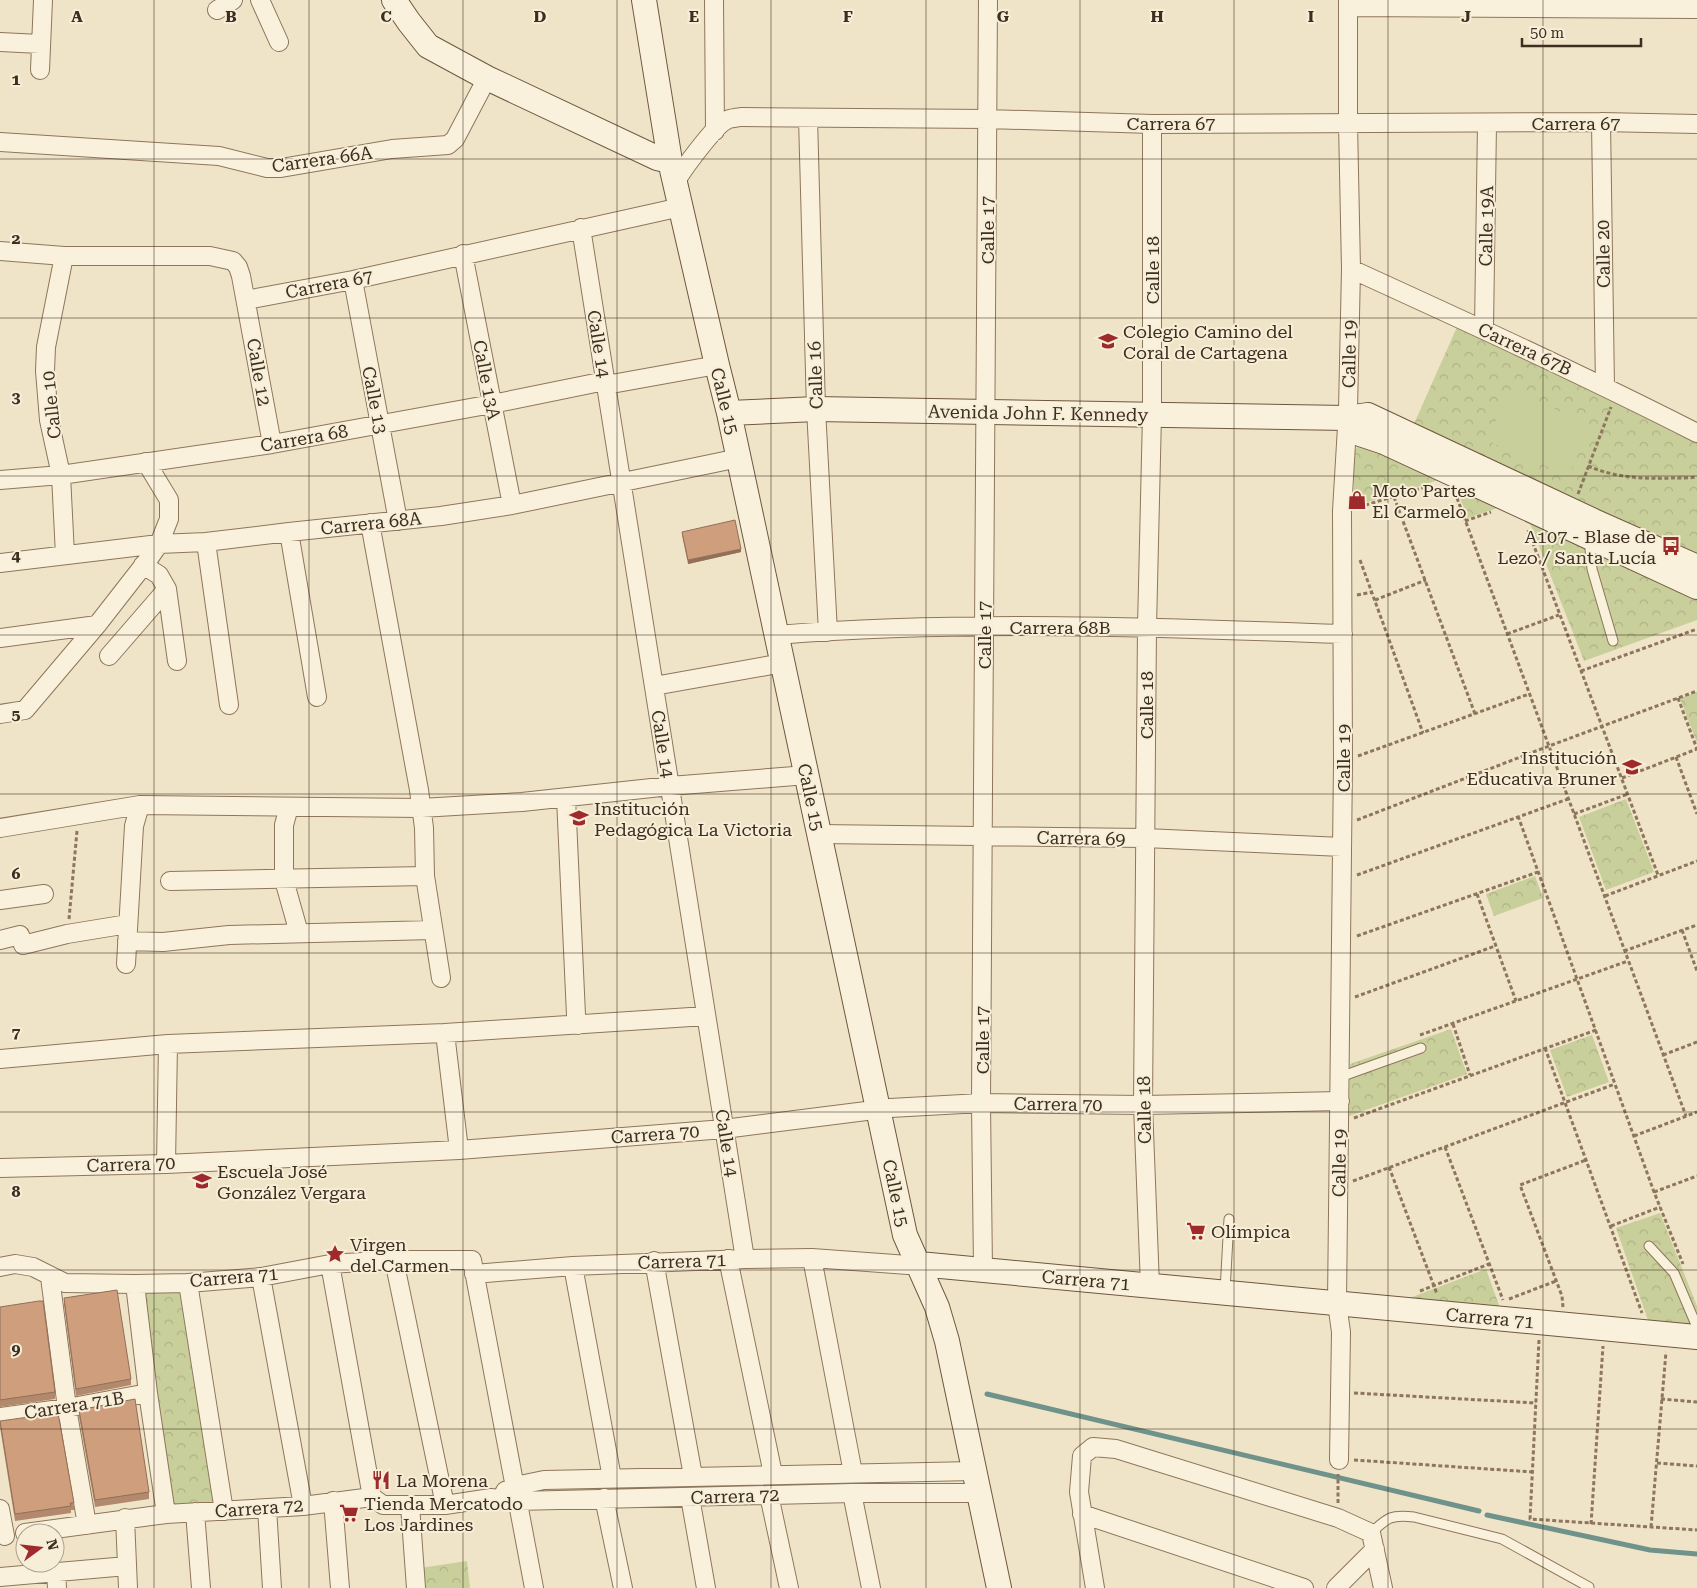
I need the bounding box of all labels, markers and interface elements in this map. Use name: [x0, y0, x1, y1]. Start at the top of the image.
text: A: [71, 7, 83, 26]
text: B: [225, 7, 237, 26]
text: C: [380, 7, 392, 26]
text: D: [534, 7, 547, 26]
text: E: [689, 7, 699, 26]
text: F: [843, 7, 853, 26]
text: G: [997, 7, 1010, 26]
text: H: [1150, 7, 1164, 26]
text: I: [1308, 7, 1314, 26]
text: J: [1461, 7, 1471, 26]
scale bar: [1522, 15, 1641, 47]
text: 50 m: [1530, 24, 1565, 42]
text: 1: [12, 70, 21, 89]
street label: Carrera 67: [1127, 113, 1215, 134]
street label: Carrera 67: [1532, 113, 1620, 134]
street label: Carrera 66A: [270, 141, 374, 176]
street label: Calle 19A: [1475, 185, 1497, 267]
street label: Calle 17: [977, 196, 998, 264]
street label: Calle 20: [1592, 220, 1614, 288]
text: 2: [12, 229, 21, 248]
street label: Calle 18: [1142, 236, 1163, 304]
street label: Carrera 67: [283, 265, 375, 303]
street label: Calle 14: [583, 309, 615, 379]
street label: Carrera 67B: [1475, 318, 1575, 380]
street label: Calle 19: [1338, 320, 1360, 388]
place label: Colegio Camino del Coral de Cartagena: [1123, 321, 1293, 363]
school or university icon: Colegio Camino del Coral de Cartagena: [1097, 330, 1119, 352]
street label: Calle 12: [243, 337, 275, 407]
street label: Calle 13A: [469, 338, 505, 422]
street label: Calle 16: [803, 340, 827, 410]
street label: Calle 13: [358, 364, 392, 436]
street label: Calle 15: [707, 365, 743, 437]
street label: Calle 10: [37, 370, 65, 440]
text: 3: [12, 388, 21, 407]
street label: Avenida John F. Kennedy: [928, 401, 1149, 425]
street label: Carrera 68: [258, 420, 350, 456]
place label: Moto Partes El Carmelo: [1372, 480, 1476, 522]
shop icon: Moto Partes El Carmelo: [1346, 489, 1368, 511]
street label: Carrera 68A: [319, 507, 423, 539]
place label: A107 - Blase de Lezo / Santa Lucía: [1497, 526, 1656, 568]
bus stop icon: A107 - Blase de Lezo / Santa Lucía: [1660, 535, 1682, 557]
text: 4: [12, 546, 21, 565]
street label: Calle 17: [974, 601, 995, 669]
street label: Carrera 68B: [1010, 617, 1110, 638]
street label: Calle 18: [1136, 671, 1157, 739]
text: 5: [12, 705, 21, 724]
street label: Calle 14: [647, 709, 679, 779]
street label: Calle 19: [1333, 724, 1354, 792]
place label: Institución Educativa Bruner: [1467, 747, 1617, 789]
school or university icon: Institución Educativa Bruner: [1621, 756, 1643, 778]
street label: Calle 15: [794, 761, 828, 833]
place label: Institución Pedagógica La Victoria: [594, 798, 792, 840]
school or university icon: Institución Pedagógica La Victoria: [568, 807, 590, 829]
street label: Carrera 69: [1036, 827, 1126, 849]
text: 6: [12, 864, 21, 883]
street label: Calle 17: [972, 1006, 993, 1074]
text: 7: [12, 1023, 21, 1042]
street label: Calle 18: [1133, 1076, 1155, 1144]
street label: Carrera 70: [1013, 1093, 1103, 1115]
street label: Calle 14: [711, 1108, 743, 1178]
street label: Carrera 70: [610, 1120, 700, 1148]
street label: Calle 19: [1328, 1129, 1350, 1197]
street label: Carrera 70: [86, 1152, 176, 1176]
street label: Calle 15: [879, 1157, 913, 1229]
place label: Escuela José González Vergara: [217, 1161, 366, 1203]
school or university icon: Escuela José González Vergara: [191, 1170, 213, 1192]
text: 8: [12, 1182, 21, 1201]
supermarket icon: Olímpica: [1185, 1220, 1207, 1242]
place label: Olímpica: [1211, 1221, 1291, 1242]
place label: Virgen del Carmen: [350, 1234, 450, 1276]
place icon: Virgen del Carmen: [324, 1243, 346, 1265]
street label: Carrera 71: [637, 1249, 727, 1273]
street label: Carrera 71: [189, 1263, 279, 1291]
street label: Carrera 71: [1041, 1266, 1131, 1294]
street label: Carrera 71: [1445, 1304, 1535, 1332]
text: 9: [12, 1340, 21, 1359]
street label: Carrera 71B: [23, 1387, 125, 1423]
restaurant icon: La Morena: [370, 1469, 392, 1491]
place label: La Morena: [396, 1470, 488, 1491]
street label: Carrera 72: [690, 1484, 780, 1508]
place label: Tienda Mercatodo Los Jardines: [364, 1493, 523, 1535]
street label: Carrera 72: [214, 1494, 304, 1522]
supermarket icon: Tienda Mercatodo Los Jardines: [338, 1502, 360, 1524]
north arrow: [15, 1523, 65, 1573]
text: N: [43, 1537, 62, 1552]

